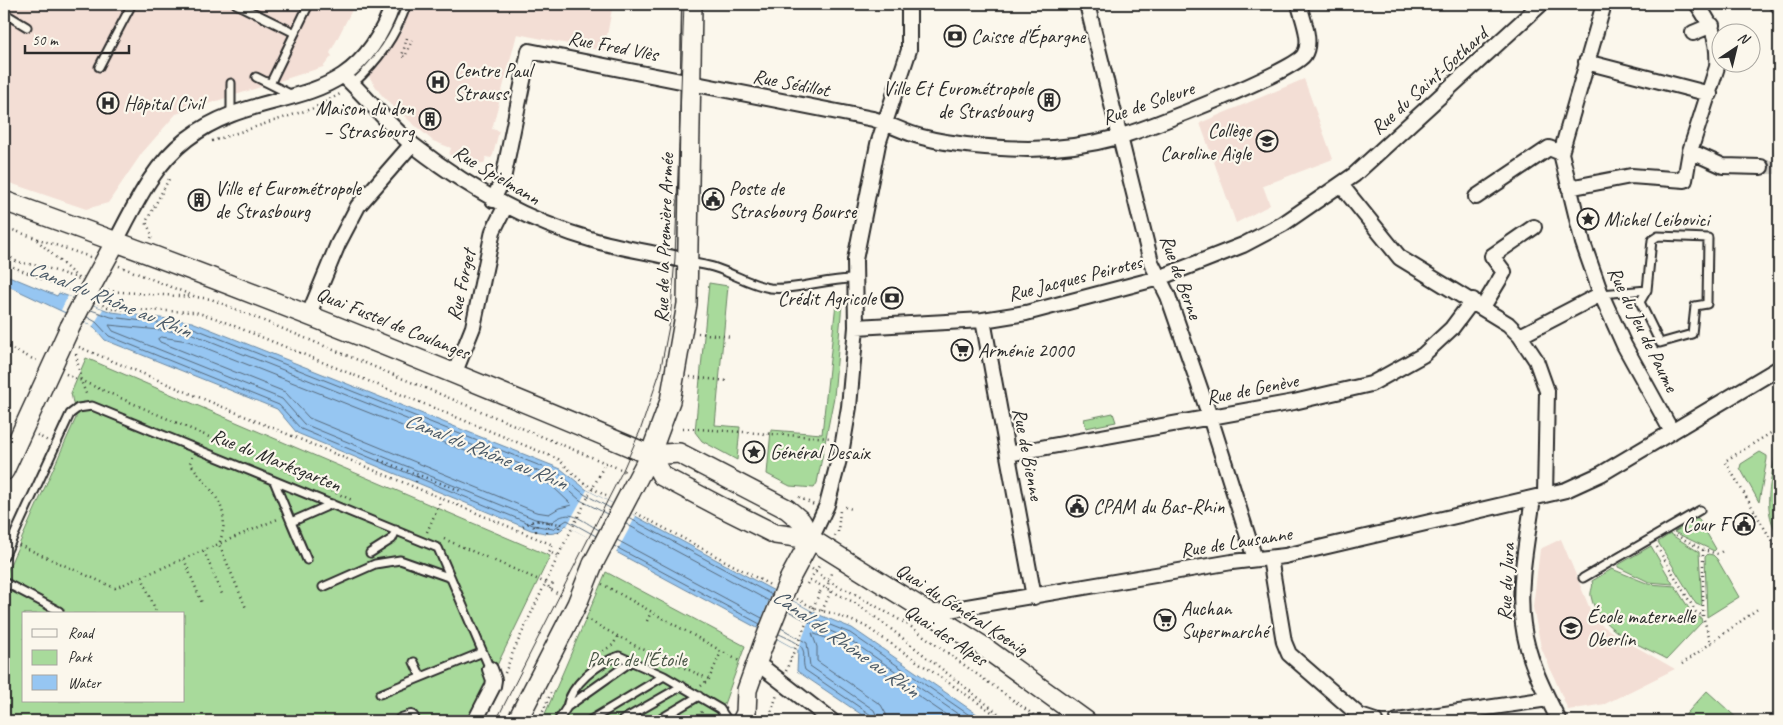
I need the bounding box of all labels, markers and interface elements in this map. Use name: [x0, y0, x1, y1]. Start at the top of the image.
street label: Rue du Saint-Gothard: [1365, 20, 1495, 140]
scale bar: [25, 22, 129, 54]
north arrow: [1710, 22, 1760, 72]
bank icon: Caisse d'Épargne: [943, 24, 967, 48]
place label: Caisse d'Épargne: [971, 24, 1087, 49]
street label: Rue Fred Vlès: [566, 25, 662, 67]
text: N: [1735, 28, 1754, 49]
text: 50 m: [32, 31, 59, 50]
place label: Centre Paul Strauss: [454, 58, 535, 106]
street label: Rue Sédillot: [751, 63, 834, 103]
hospital icon: Centre Paul Strauss: [426, 70, 450, 94]
street label: Rue de Soleure: [1099, 75, 1199, 130]
place label: Ville Et Eurométropole de Strasbourg: [883, 76, 1034, 124]
building icon: Ville Et Eurométropole de Strasbourg: [1037, 88, 1061, 112]
hospital icon: Hôpital Civil: [96, 91, 120, 115]
place label: Hôpital Civil: [124, 91, 207, 116]
place label: Maison du don – Strasbourg: [315, 96, 416, 144]
building icon: Maison du don – Strasbourg: [418, 107, 442, 131]
place label: Collège Caroline Aigle: [1160, 118, 1252, 166]
school or university icon: Collège Caroline Aigle: [1255, 129, 1279, 153]
street label: Rue Spielmann: [449, 139, 546, 211]
street label: Rue de la Première Armée: [649, 151, 680, 323]
place label: Ville et Eurométropole de Strasbourg: [215, 176, 362, 224]
place label: Poste de Strasbourg Bourse: [729, 176, 858, 224]
public building icon: Poste de Strasbourg Bourse: [701, 187, 725, 211]
building icon: Ville et Eurométropole de Strasbourg: [187, 188, 211, 212]
place icon: Michel Leibovici: [1576, 207, 1600, 231]
place label: Michel Leibovici: [1604, 207, 1712, 232]
street label: Rue de Berne: [1154, 232, 1208, 324]
street label: Rue Forget: [441, 244, 482, 323]
street label: Rue Jacques Peirotes: [1005, 249, 1147, 307]
water label: Canal du Rhône au Rhin: [25, 255, 196, 344]
street label: Rue du Jeu de Paume: [1602, 262, 1685, 397]
street label: Quai Fustel de Coulanges: [313, 281, 475, 366]
place label: Crédit Agricole: [778, 286, 877, 311]
bank icon: Crédit Agricole: [880, 286, 904, 310]
supermarket icon: Arménie 2000: [950, 338, 974, 362]
place label: Arménie 2000: [978, 338, 1076, 363]
street label: Rue de Genève: [1204, 368, 1301, 410]
street label: Rue de Bienne: [1007, 406, 1049, 504]
water label: Canal du Rhône au Rhin: [401, 407, 572, 496]
street label: Rue du Marksgarten: [207, 423, 346, 498]
place icon: Général Desaix: [742, 440, 766, 464]
place label: Général Desaix: [770, 440, 872, 465]
public building icon: CPAM du Bas-Rhin: [1065, 494, 1089, 518]
place label: CPAM du Bas-Rhin: [1093, 494, 1226, 519]
place label: Cour F: [1683, 512, 1733, 537]
public building icon: Cour F: [1732, 512, 1756, 536]
street label: Rue de Lausanne: [1179, 521, 1295, 563]
street label: Rue du Jura: [1491, 541, 1521, 621]
street label: Quai du Général Koenig: [891, 557, 1033, 661]
water label: Canal du Rhône au Rhin: [768, 583, 925, 704]
place label: Auchan Supermarché: [1181, 596, 1272, 644]
street label: Quai des Alpes: [900, 598, 994, 673]
place label: École maternelle Oberlin: [1587, 604, 1697, 652]
supermarket icon: Auchan Supermarché: [1153, 608, 1177, 632]
legend: [22, 612, 185, 702]
school or university icon: École maternelle Oberlin: [1559, 616, 1583, 640]
text: Road: [68, 624, 95, 643]
park label: Parc de l'Étoile: [587, 647, 688, 672]
text: Park: [68, 648, 93, 667]
text: Water: [68, 674, 102, 693]

